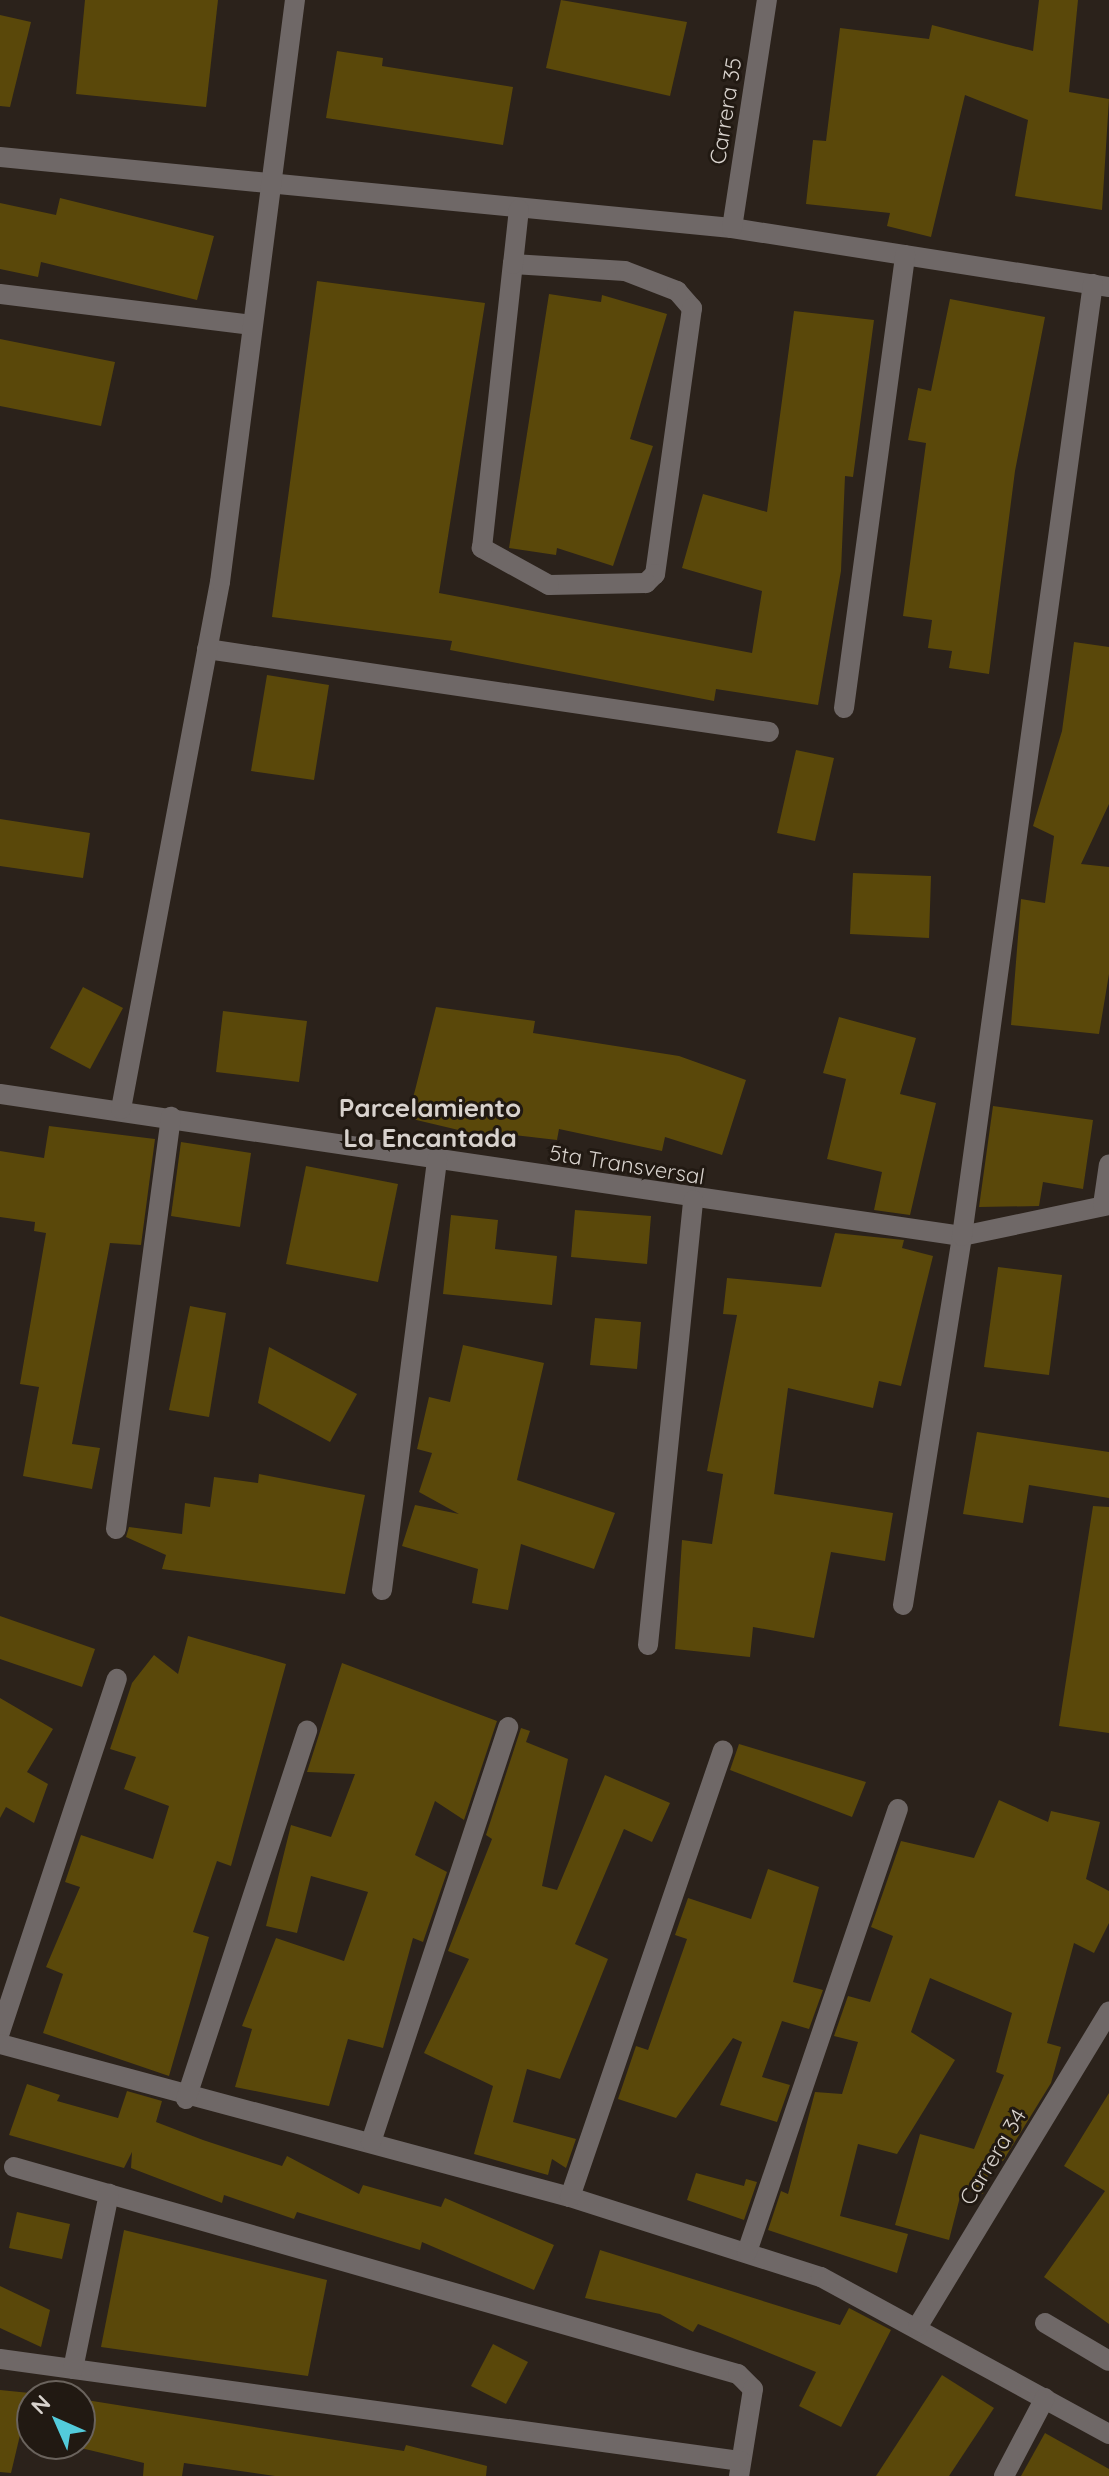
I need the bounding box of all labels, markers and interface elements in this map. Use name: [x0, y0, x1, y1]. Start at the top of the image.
street label: Carrera 35: [705, 56, 747, 166]
district label: Parcelamiento La Encantada: [339, 1092, 521, 1154]
street label: 5ta Transversal: [548, 1140, 706, 1190]
street label: Carrera 34: [954, 2104, 1032, 2210]
north arrow: [16, 2380, 96, 2460]
text: N: [25, 2389, 56, 2420]

